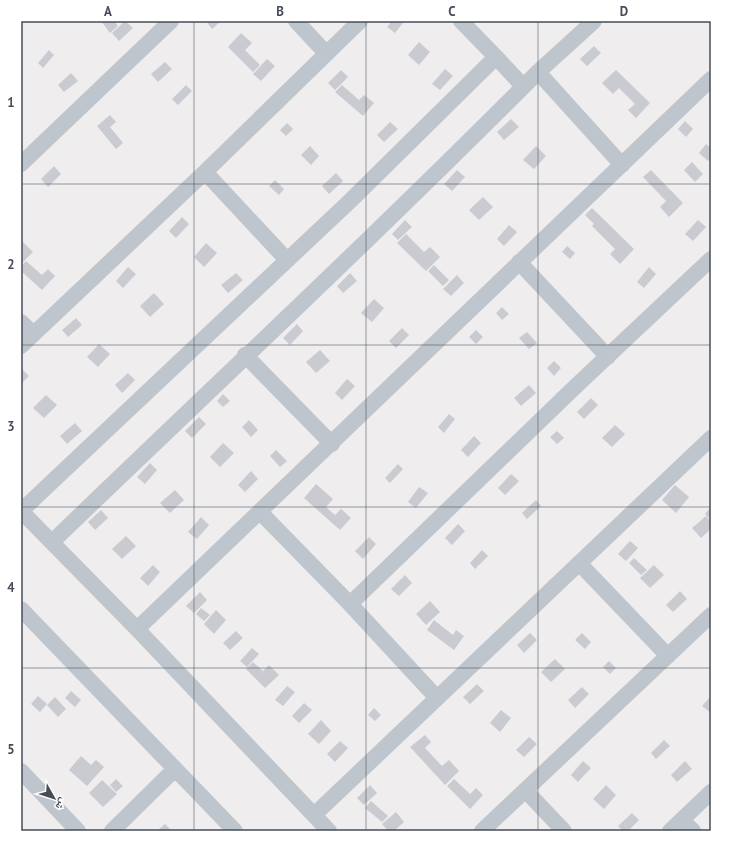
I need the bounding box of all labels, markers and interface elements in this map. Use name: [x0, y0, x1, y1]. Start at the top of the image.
text: A: [104, 3, 112, 20]
text: B: [276, 3, 284, 20]
text: C: [448, 3, 456, 20]
text: D: [620, 3, 628, 20]
text: 1: [7, 94, 15, 111]
text: 2: [7, 256, 15, 273]
text: 3: [7, 418, 15, 435]
text: 4: [7, 579, 15, 596]
text: 5: [7, 741, 15, 758]
north arrow: [34, 778, 74, 818]
text: ش: [52, 795, 71, 813]

